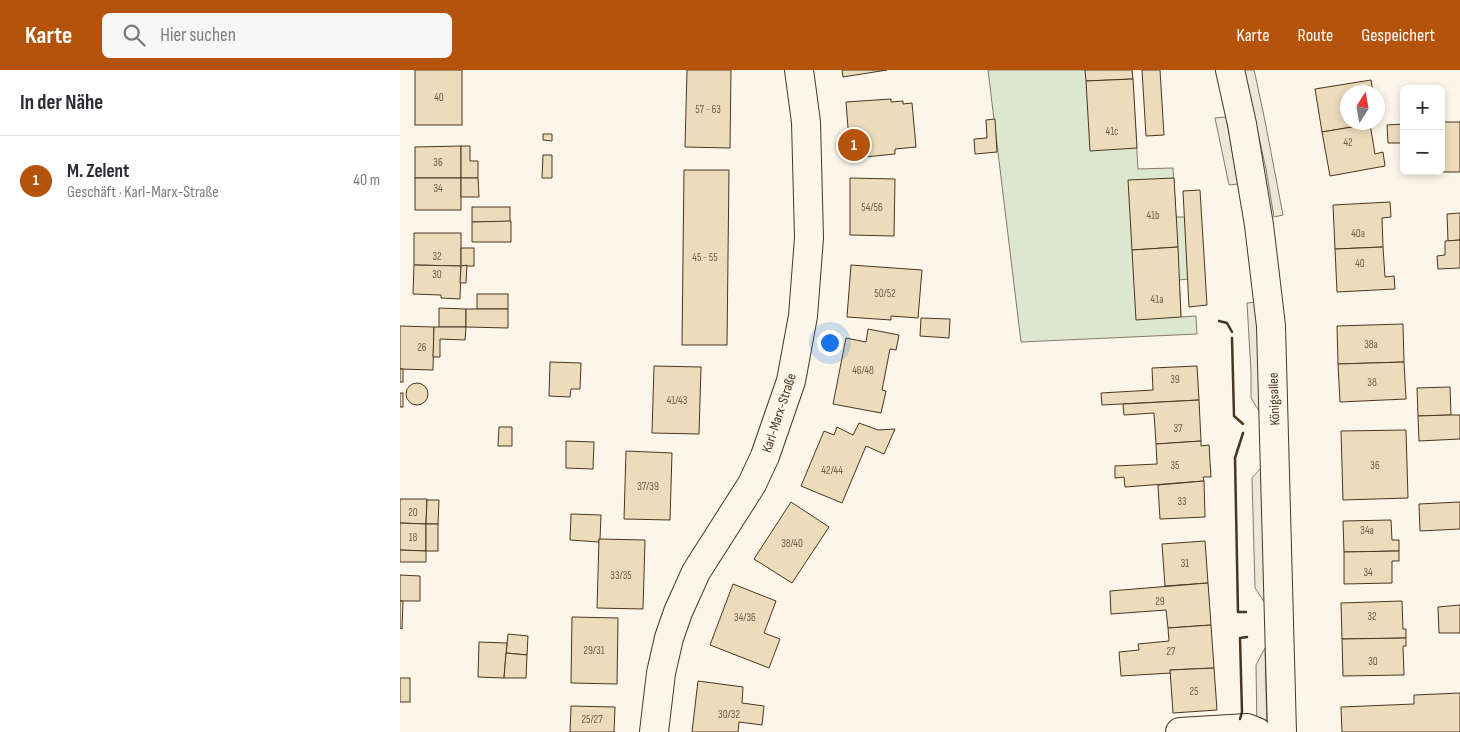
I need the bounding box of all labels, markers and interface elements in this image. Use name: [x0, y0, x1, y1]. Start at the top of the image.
search box: [102, 13, 452, 58]
text: Karte: [25, 21, 72, 50]
icon: search: [120, 21, 148, 49]
text: Hier suchen: [160, 24, 236, 47]
text: Karte: [1237, 25, 1270, 46]
text: Route: [1298, 25, 1333, 46]
text: Gespeichert: [1361, 25, 1435, 46]
north arrow: [1340, 85, 1385, 130]
map controls: [1400, 85, 1445, 175]
button: +: [1400, 85, 1445, 130]
text: In der Nähe: [20, 90, 103, 115]
house number: 40: [434, 91, 444, 104]
house number: 57 - 63: [695, 103, 721, 116]
house number: 41c: [1106, 125, 1118, 138]
pin: 1: [838, 126, 870, 164]
button: −: [1400, 130, 1445, 175]
house number: 42: [1343, 136, 1353, 149]
house number: 36: [433, 156, 443, 169]
text: M. Zelent: [67, 160, 129, 183]
text: 1: [33, 171, 39, 190]
text: 40 m: [353, 171, 380, 190]
house number: 34: [433, 182, 443, 195]
text: Geschäft · Karl-Marx-Straße: [67, 183, 219, 202]
house number: 54/56: [861, 201, 883, 214]
house number: 41b: [1146, 209, 1160, 222]
house number: 40a: [1351, 227, 1365, 240]
house number: 32: [432, 250, 442, 263]
house number: 45 - 55: [692, 251, 718, 264]
house number: 40: [1355, 257, 1365, 270]
house number: 30: [432, 268, 442, 281]
house number: 50/52: [874, 287, 896, 300]
house number: 41a: [1151, 293, 1163, 306]
your location: [817, 330, 843, 356]
house number: 38a: [1364, 338, 1378, 351]
house number: 26: [417, 341, 427, 354]
house number: 46/48: [852, 364, 874, 377]
street label: Karl-Marx-Straße: [758, 371, 800, 455]
street label: Königsallee: [1265, 372, 1283, 426]
house number: 39: [1170, 373, 1180, 386]
house number: 38: [1367, 376, 1377, 389]
house number: 41/43: [667, 394, 688, 407]
house number: 37: [1173, 422, 1183, 435]
house number: 35: [1170, 459, 1180, 472]
house number: 36: [1370, 459, 1380, 472]
house number: 42/44: [821, 464, 843, 477]
house number: 37/39: [637, 480, 659, 493]
house number: 33: [1177, 495, 1187, 508]
house number: 20: [408, 506, 418, 519]
house number: 34a: [1360, 524, 1374, 537]
house number: 18: [409, 531, 418, 544]
house number: 38/40: [781, 537, 803, 550]
house number: 31: [1181, 557, 1189, 570]
house number: 34: [1363, 566, 1373, 579]
house number: 33/35: [610, 569, 632, 582]
house number: 29: [1155, 595, 1165, 608]
house number: 32: [1367, 610, 1377, 623]
house number: 34/36: [734, 611, 756, 624]
house number: 29/31: [583, 644, 605, 657]
house number: 27: [1167, 645, 1176, 658]
house number: 30: [1368, 655, 1378, 668]
house number: 25: [1190, 685, 1198, 698]
house number: 30/32: [718, 708, 740, 721]
house number: 25/27: [581, 713, 603, 726]

